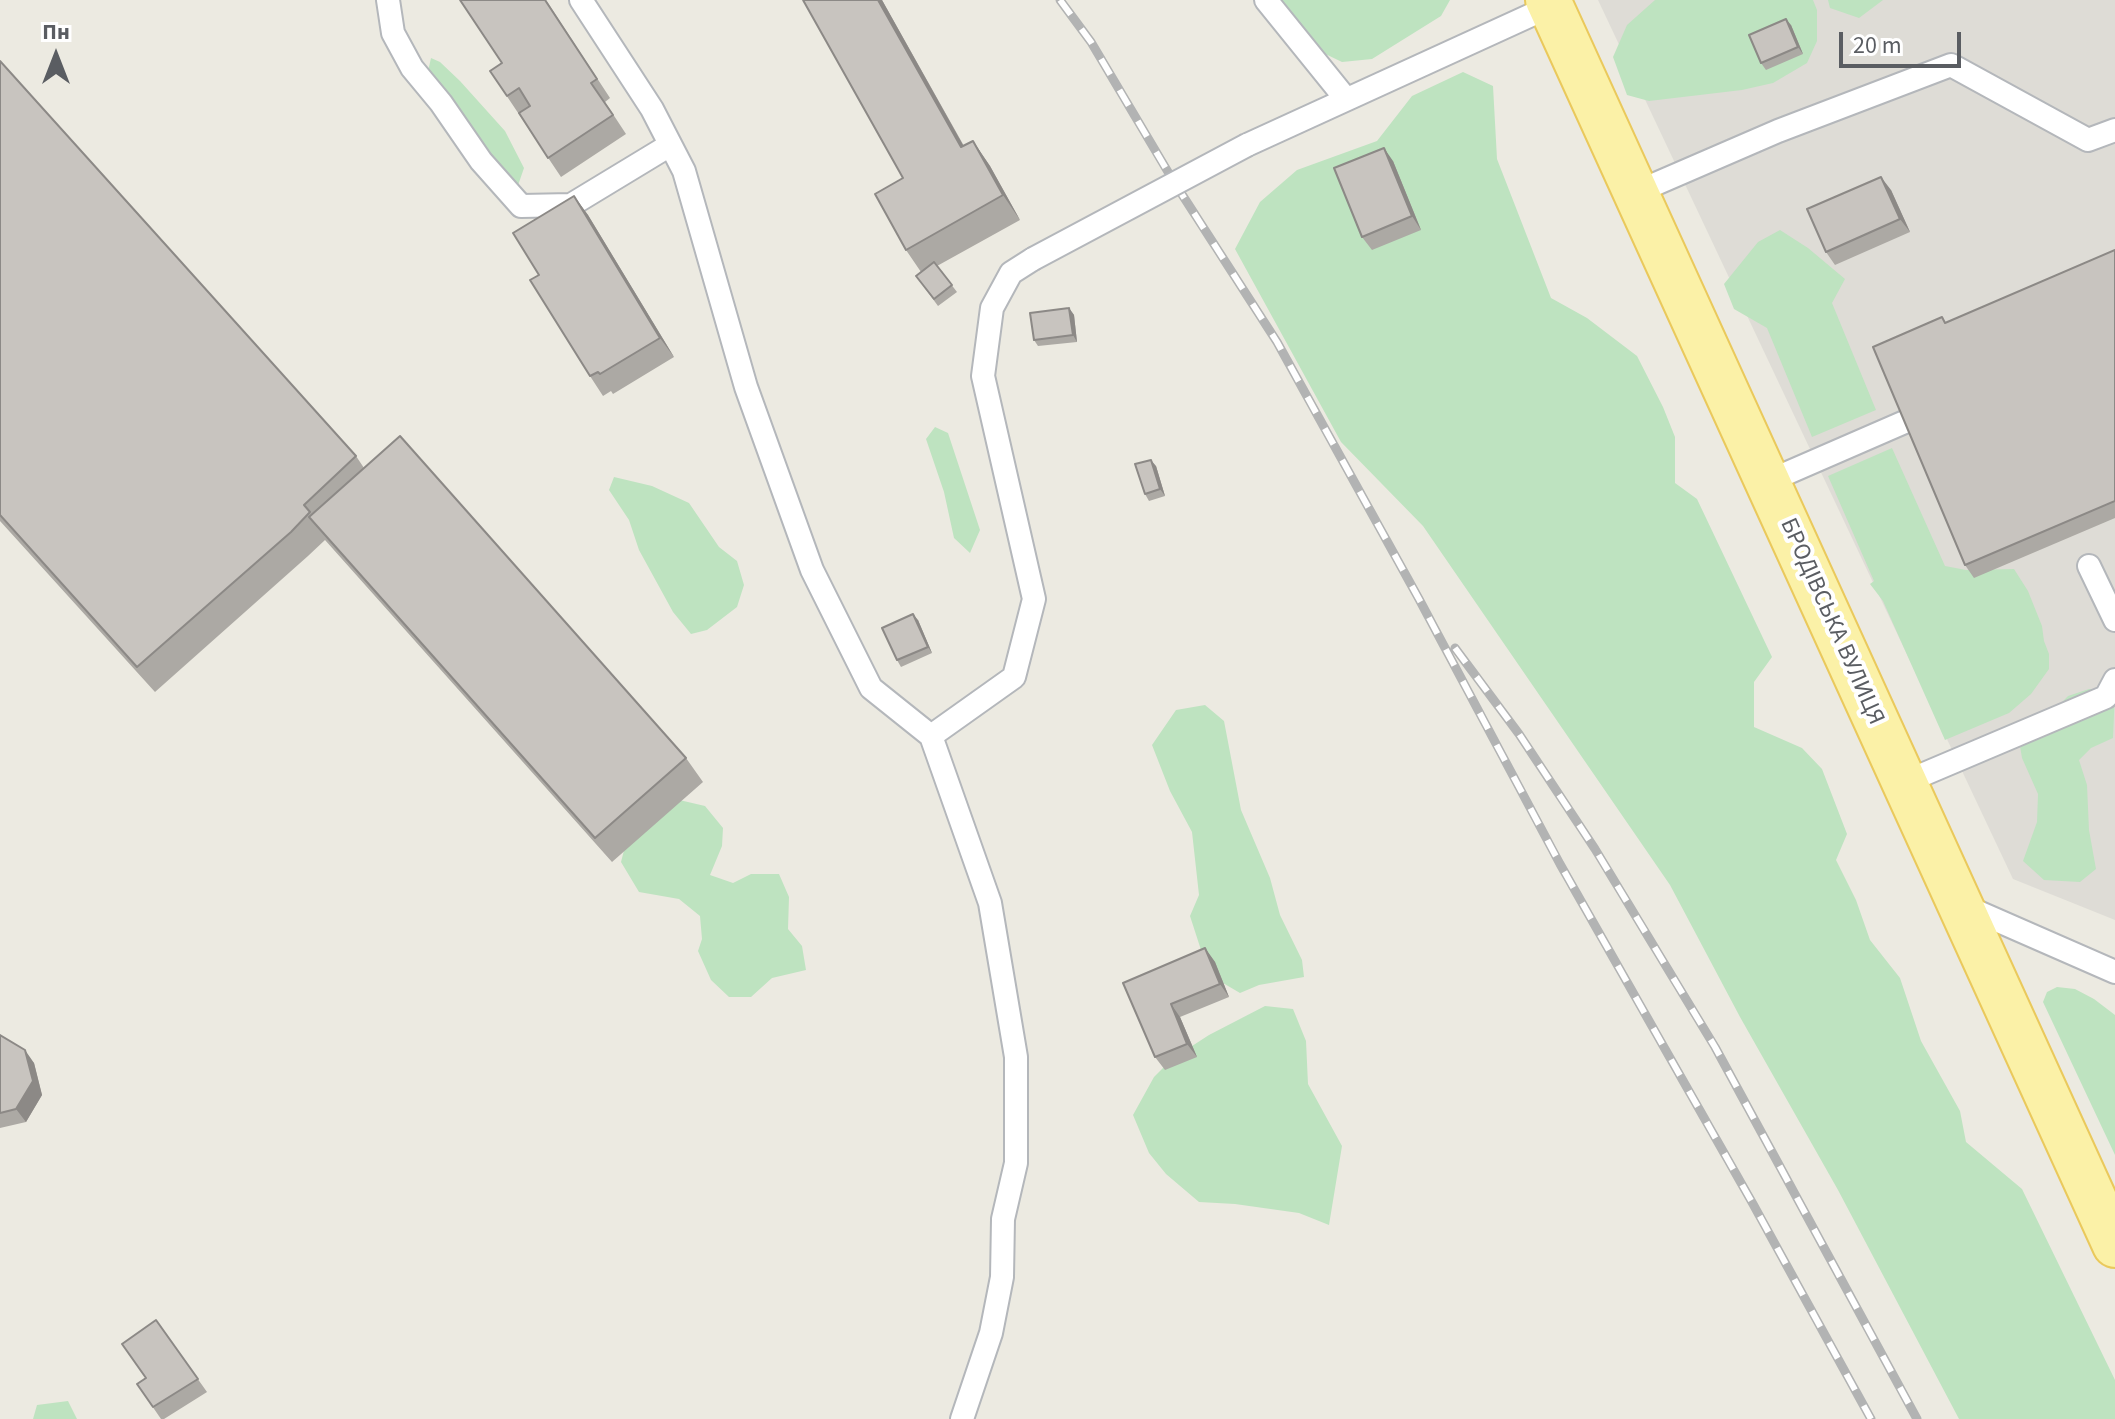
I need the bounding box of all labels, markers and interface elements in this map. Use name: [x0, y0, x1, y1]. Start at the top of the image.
north arrow: [16, 16, 96, 96]
text: Пн: [42, 16, 70, 48]
scale bar: [1843, 16, 1965, 66]
text: 20 m: [1853, 28, 1902, 63]
street label: БРОДІВСЬКА ВУЛИЦЯ: [1772, 514, 1890, 730]

